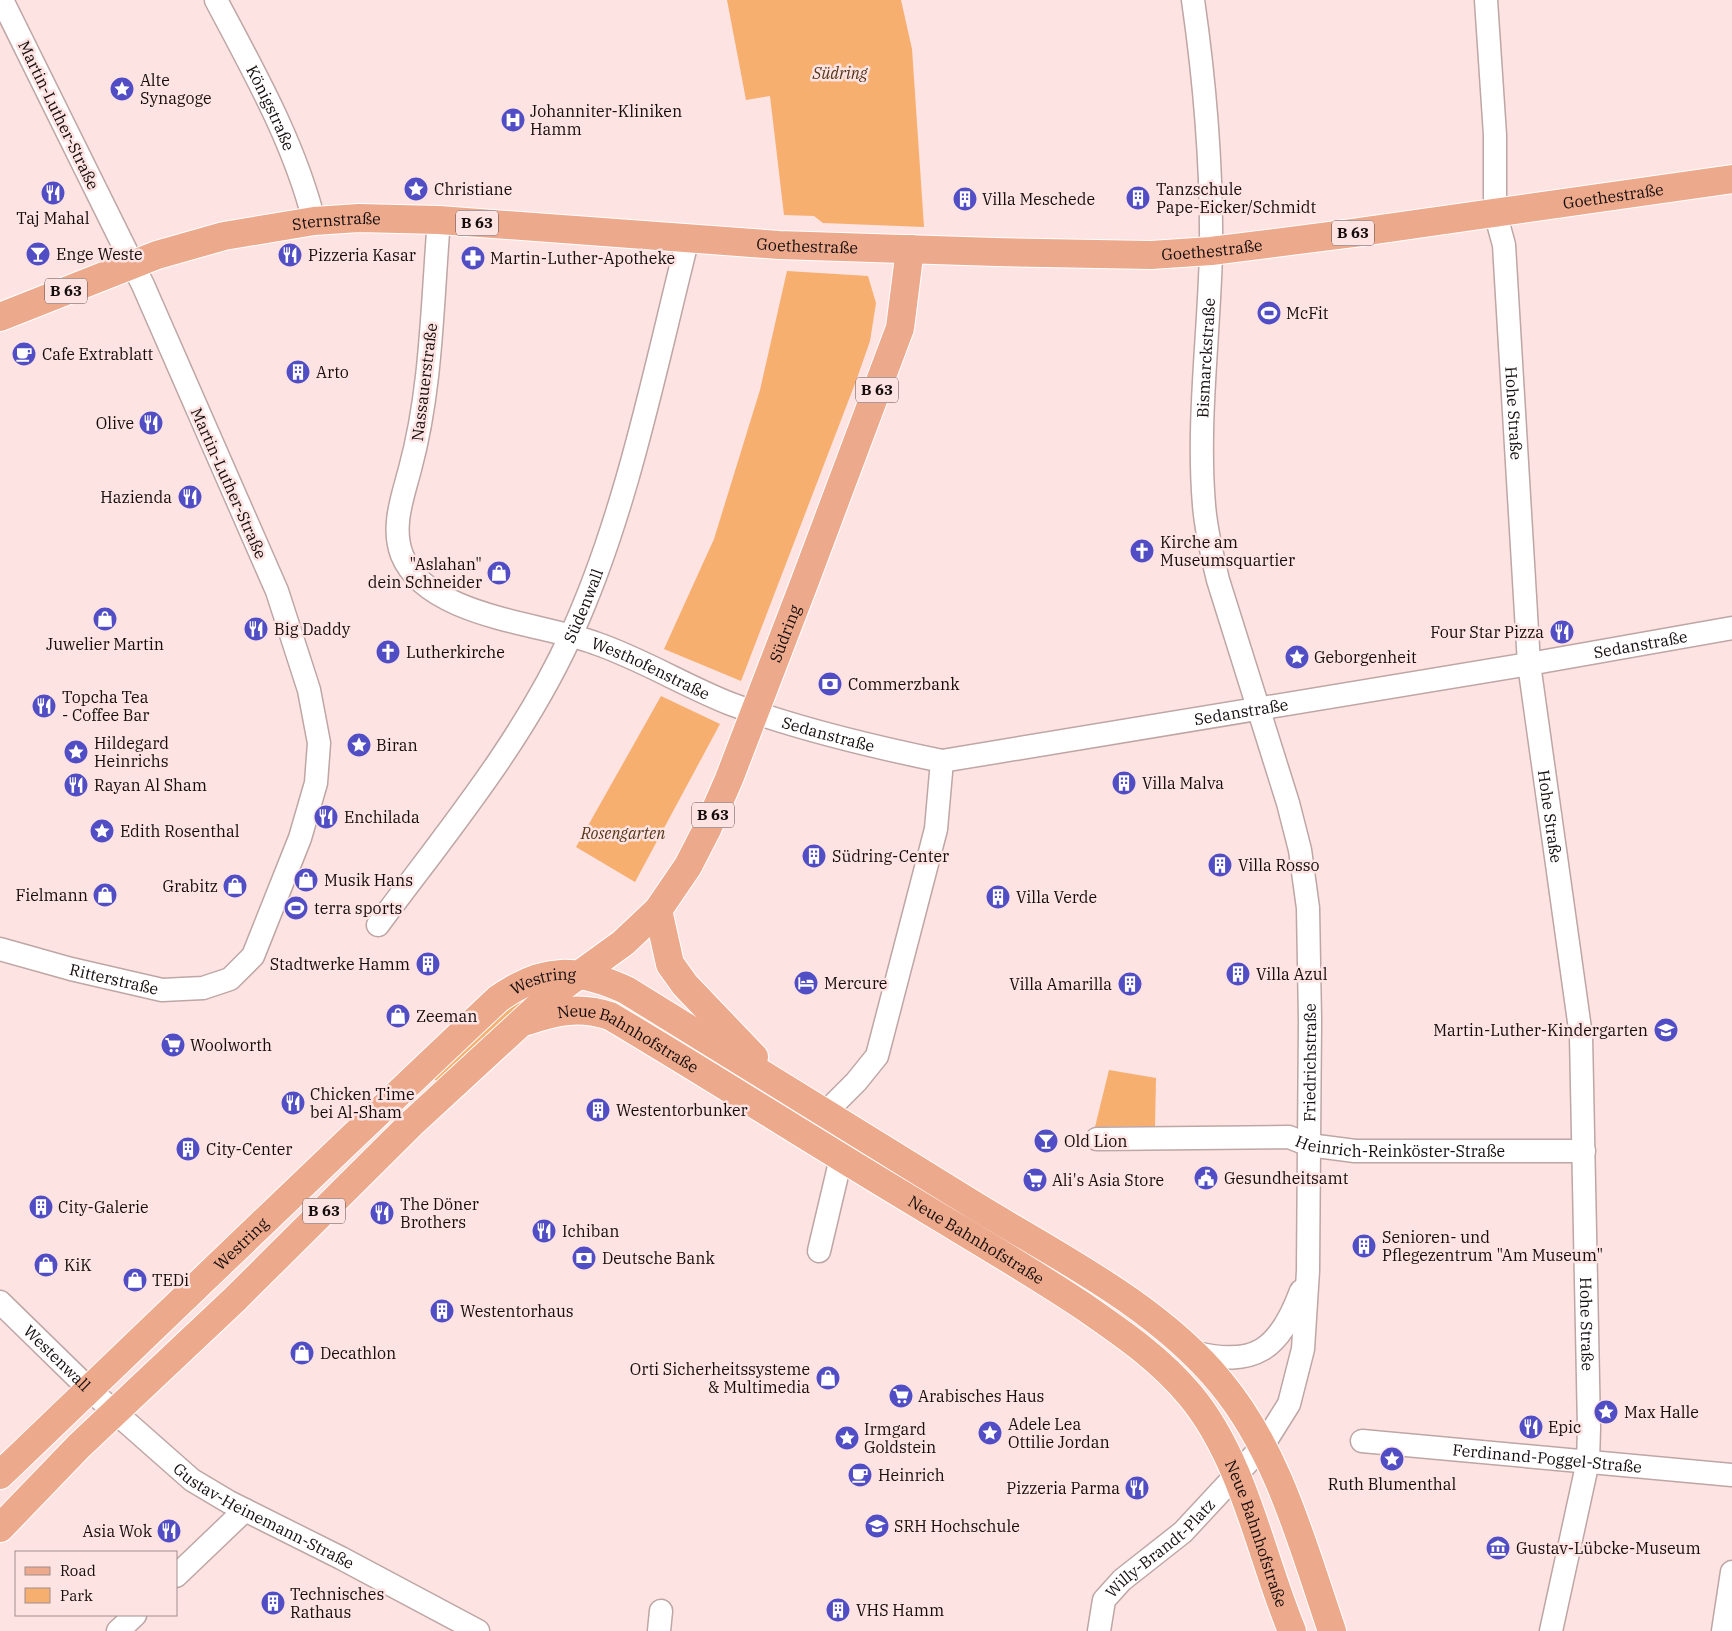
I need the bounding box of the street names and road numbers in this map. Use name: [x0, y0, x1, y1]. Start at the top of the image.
street label: Martin-Luther-Straße: [14, 37, 104, 193]
street label: Königstraße: [242, 62, 299, 153]
street label: Goethestraße: [1562, 179, 1665, 213]
street label: Sternstraße: [290, 208, 381, 235]
road number: B 63: [456, 210, 498, 236]
road number: B 63: [1332, 220, 1374, 246]
street label: Goethestraße: [756, 233, 858, 258]
street label: Goethestraße: [1161, 235, 1264, 264]
road number: B 63: [45, 278, 87, 304]
street label: Bismarckstraße: [1192, 297, 1219, 418]
street label: Nassauerstraße: [407, 322, 441, 442]
street label: Hohe Straße: [1501, 366, 1527, 461]
road number: B 63: [856, 378, 898, 402]
street label: Martin-Luther-Straße: [187, 404, 271, 562]
street label: Südenwall: [559, 566, 607, 646]
street label: Südring: [765, 602, 805, 665]
street label: Sedanstraße: [1592, 626, 1689, 662]
street label: Westhofenstraße: [589, 633, 713, 704]
street label: Sedanstraße: [1193, 694, 1290, 729]
street label: Sedanstraße: [780, 712, 877, 756]
street label: Hohe Straße: [1534, 769, 1567, 864]
road number: B 63: [692, 802, 734, 828]
street label: Ritterstraße: [68, 959, 161, 999]
street label: Westring: [507, 964, 577, 999]
street label: Neue Bahnhofstraße: [556, 1000, 702, 1077]
street label: Friedrichstraße: [1299, 1003, 1320, 1122]
street label: Heinrich-Reinköster-Straße: [1293, 1131, 1505, 1161]
street label: Neue Bahnhofstraße: [905, 1191, 1048, 1288]
road number: B 63: [303, 1198, 345, 1224]
street label: Westring: [210, 1213, 273, 1274]
street label: Hohe Straße: [1576, 1277, 1598, 1371]
street label: Westenwall: [19, 1321, 95, 1395]
street label: Ferdinand-Poggel-Straße: [1452, 1439, 1643, 1477]
street label: Neue Bahnhofstraße: [1221, 1456, 1292, 1610]
street label: Gustav-Heinemann-Straße: [169, 1458, 358, 1573]
street label: Willy-Brandt-Platz: [1101, 1494, 1219, 1602]

